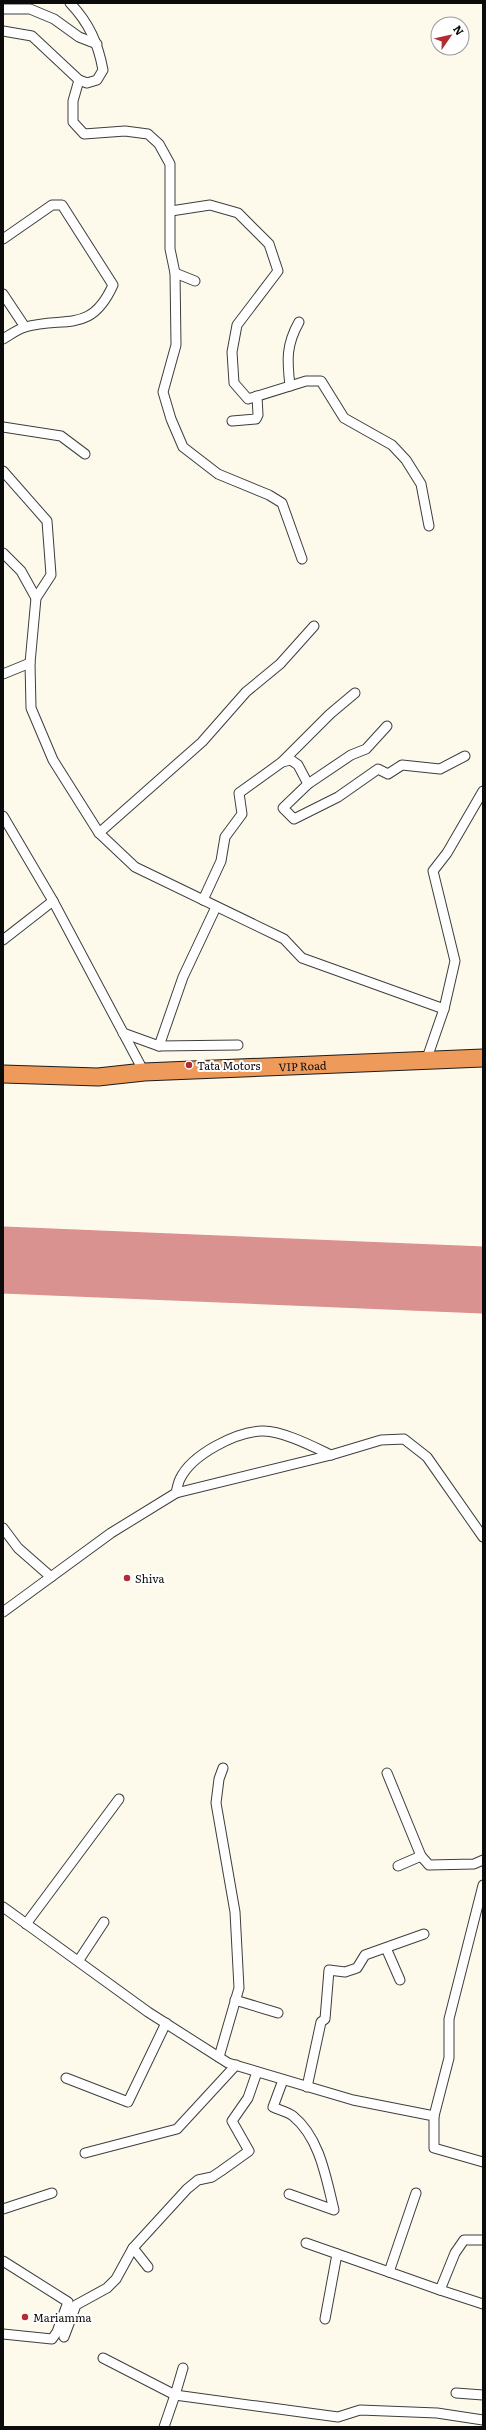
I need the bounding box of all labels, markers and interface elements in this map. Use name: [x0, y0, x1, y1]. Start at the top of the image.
north arrow: [430, 16, 470, 56]
text: N: [450, 22, 468, 38]
street label: VIP Road: [278, 1056, 327, 1074]
place label: Tata Motors: [197, 1057, 260, 1073]
marker: Tata Motors: [184, 1060, 194, 1070]
place label: Shiva: [135, 1570, 165, 1586]
marker: Shiva: [122, 1573, 132, 1583]
place label: Mariamma: [33, 2309, 92, 2325]
marker: Mariamma: [20, 2312, 30, 2322]

